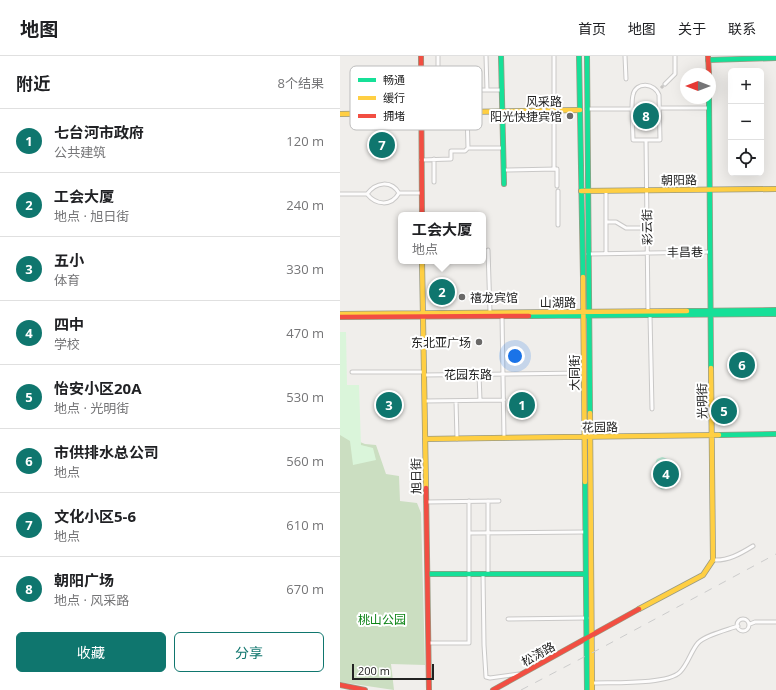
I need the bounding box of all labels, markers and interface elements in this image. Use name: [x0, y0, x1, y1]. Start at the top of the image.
text: 地图: [20, 16, 58, 42]
text: 首页: [578, 19, 606, 38]
text: 地图: [628, 19, 656, 38]
text: 关于: [678, 19, 706, 38]
text: 联系: [728, 19, 756, 38]
legend: [350, 66, 482, 130]
north arrow: [680, 68, 716, 104]
map controls: [728, 68, 764, 176]
button: +: [728, 68, 764, 104]
text: 附近: [16, 72, 50, 95]
text: 畅通: [383, 72, 405, 87]
text: 8个结果: [278, 74, 324, 92]
text: 缓行: [383, 90, 405, 105]
street label: 风采路: [526, 93, 562, 110]
pin: 8: [633, 101, 659, 131]
button: −: [728, 104, 764, 140]
text: 拥堵: [383, 108, 405, 123]
place label: 阳光快捷宾馆: [490, 108, 562, 125]
marker: 阳光快捷宾馆: [565, 111, 575, 121]
text: 七台河市政府: [54, 122, 144, 142]
pin: 7: [369, 130, 395, 160]
text: 1: [25, 132, 33, 150]
text: 120 m: [286, 132, 324, 150]
button: locate: [728, 140, 764, 176]
text: 公共建筑: [54, 143, 106, 161]
street label: 朝阳路: [661, 171, 697, 189]
text: 工会大厦: [54, 186, 114, 206]
text: 2: [25, 196, 33, 214]
text: 240 m: [286, 196, 324, 214]
text: 地点 · 旭日街: [54, 207, 129, 225]
street label: 彩云街: [638, 209, 656, 245]
popup: [398, 212, 486, 264]
text: 工会大厦: [412, 219, 472, 239]
text: 地点: [412, 240, 438, 258]
street label: 丰昌巷: [667, 243, 703, 261]
text: 五小: [54, 250, 84, 270]
text: 3: [25, 260, 33, 278]
text: 330 m: [286, 260, 324, 278]
text: 体育: [54, 271, 80, 289]
pin: 2: [429, 277, 455, 307]
place label: 禧龙宾馆: [470, 289, 518, 306]
marker: 禧龙宾馆: [457, 292, 467, 302]
street label: 山湖路: [540, 294, 576, 311]
text: 四中: [54, 314, 84, 334]
text: 4: [25, 324, 33, 342]
text: 470 m: [286, 324, 324, 342]
place label: 东北亚广场: [411, 334, 471, 351]
text: 学校: [54, 335, 80, 353]
marker: 东北亚广场: [474, 337, 484, 347]
your location: [505, 346, 525, 366]
pin: 6: [729, 350, 755, 380]
street label: 大同街: [566, 355, 583, 391]
street label: 花园东路: [444, 366, 492, 383]
text: 怡安小区20A: [54, 378, 142, 398]
street label: 光明街: [693, 383, 711, 419]
text: 5: [25, 388, 33, 406]
text: 530 m: [286, 388, 324, 406]
pin: 3: [376, 390, 402, 420]
pin: 1: [509, 390, 535, 420]
pin: 5: [711, 396, 737, 426]
text: 地点 · 光明街: [54, 399, 129, 417]
street label: 花园路: [582, 418, 618, 436]
text: 市供排水总公司: [54, 442, 159, 462]
text: 6: [25, 452, 33, 470]
text: 560 m: [286, 452, 324, 470]
street label: 旭日街: [407, 458, 425, 494]
pin: 4: [653, 459, 679, 489]
text: 地点: [54, 463, 80, 481]
text: 文化小区5-6: [54, 506, 136, 526]
text: 7: [25, 516, 33, 534]
text: 610 m: [286, 516, 324, 534]
text: 地点: [54, 527, 80, 545]
text: 朝阳广场: [54, 570, 114, 590]
text: 8: [25, 580, 33, 598]
text: 670 m: [286, 580, 324, 598]
text: 地点 · 风采路: [54, 591, 129, 609]
park label: 桃山公园: [358, 611, 406, 628]
button: 收藏: [16, 632, 166, 672]
button: 分享: [174, 632, 324, 672]
street label: 松涛路: [518, 638, 558, 670]
scale bar: [352, 662, 434, 681]
text: 200 m: [358, 663, 390, 678]

